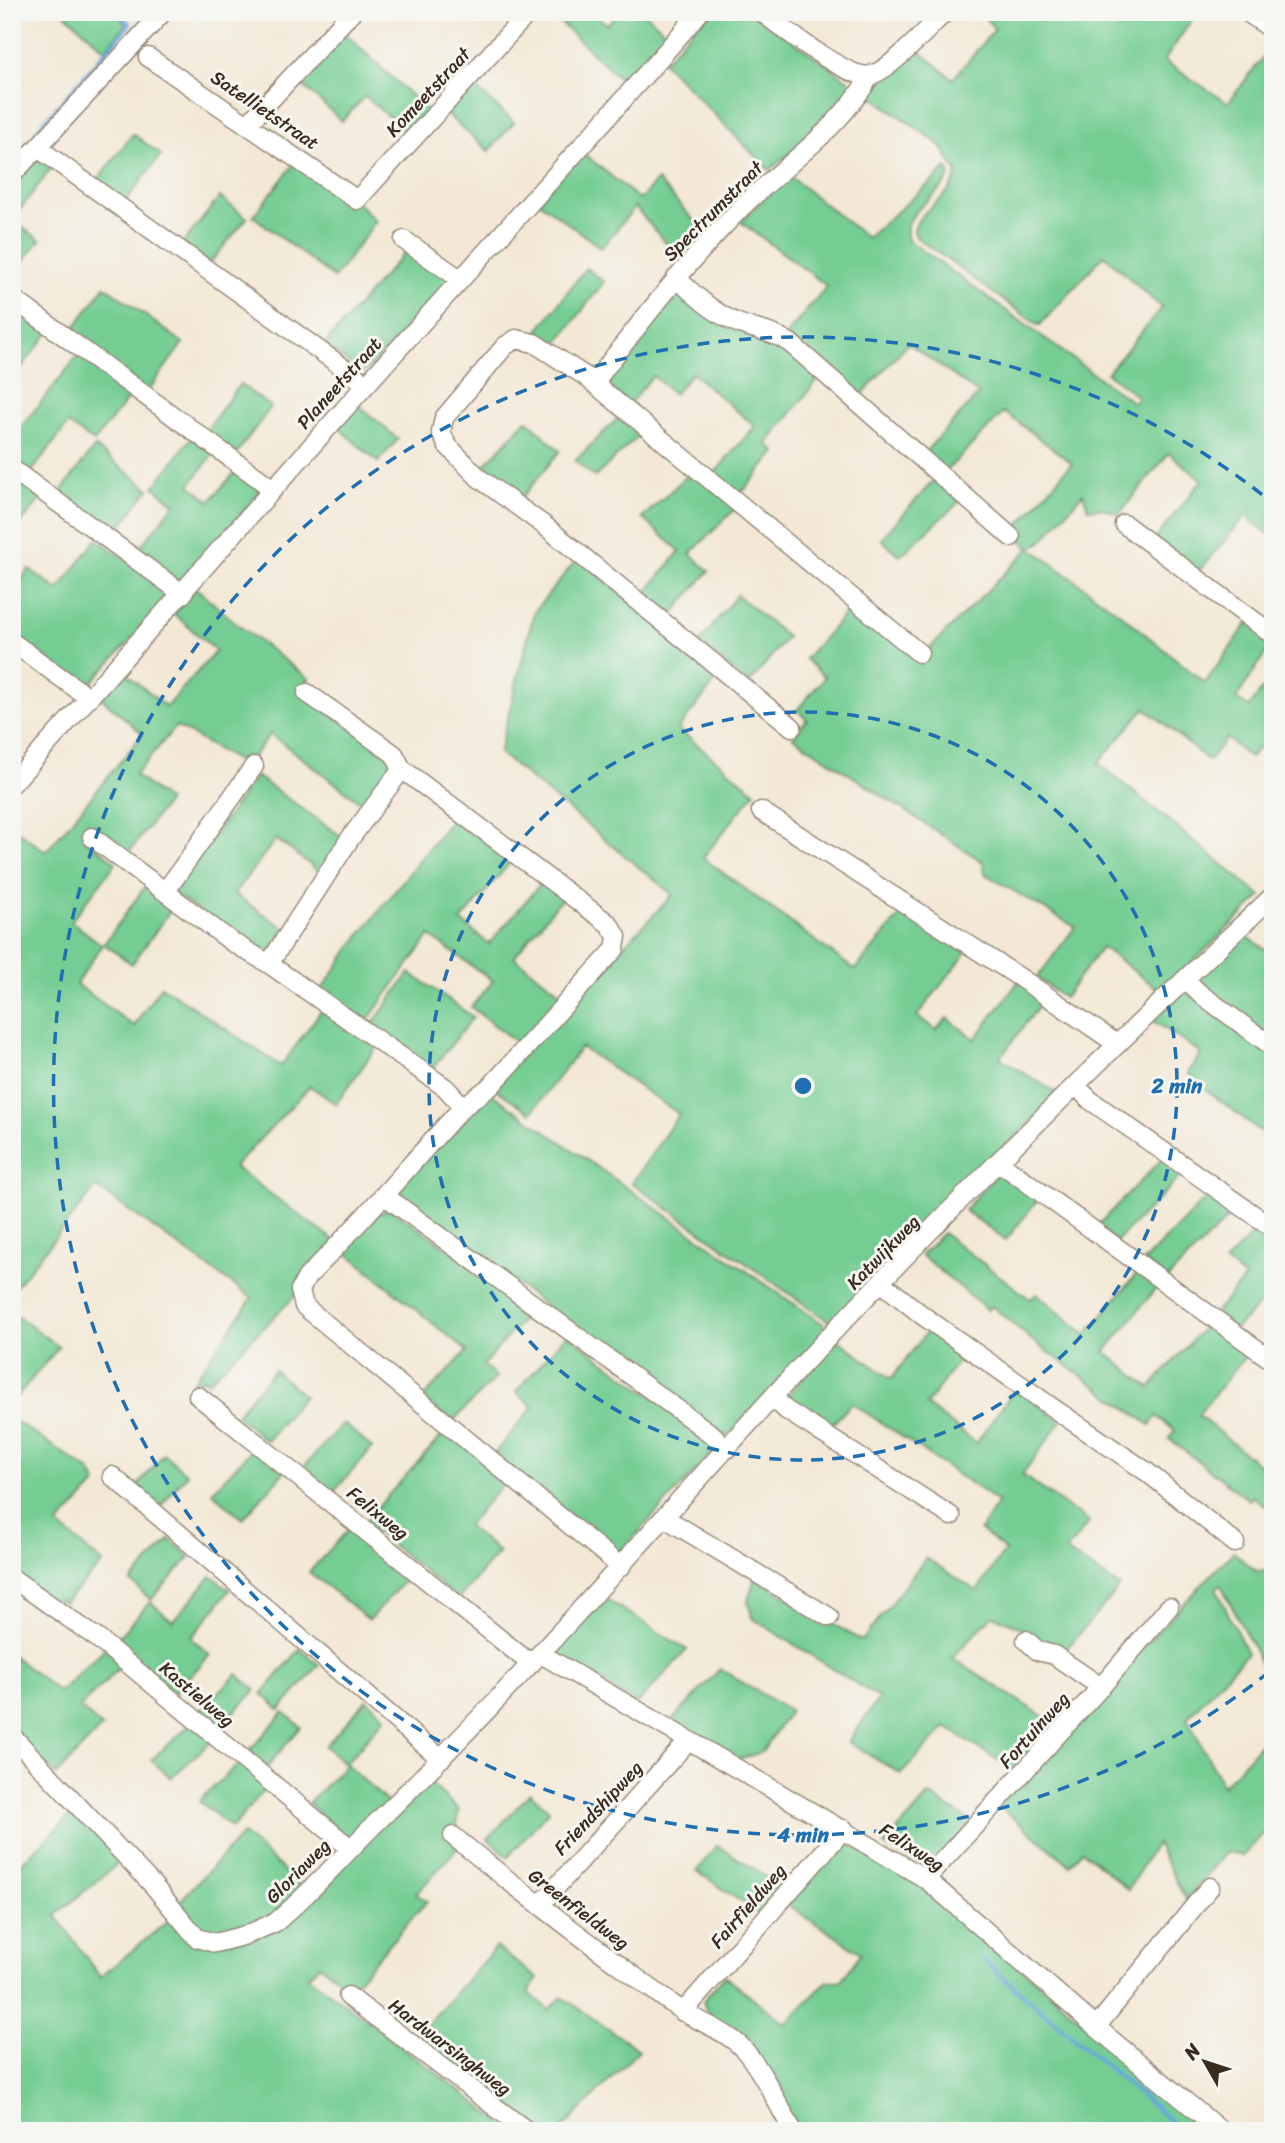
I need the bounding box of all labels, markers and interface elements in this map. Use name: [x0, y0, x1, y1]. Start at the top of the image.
street label: Komeetstraat: [377, 38, 480, 145]
street label: Satellietstraat: [204, 61, 326, 159]
street label: Spectrumstraat: [655, 152, 772, 269]
street label: Planeetstraat: [288, 329, 390, 437]
text: 2 min: [1151, 1067, 1203, 1105]
centre of rings: [791, 1074, 815, 1098]
street label: Katwijkweg: [838, 1206, 928, 1298]
street label: Felixweg: [339, 1477, 417, 1549]
street label: Kastielweg: [152, 1652, 243, 1736]
street label: Fortuinweg: [990, 1684, 1078, 1776]
street label: Friendshipweg: [545, 1753, 651, 1863]
street label: Felixweg: [873, 1813, 952, 1881]
text: 4 min: [776, 1816, 830, 1854]
street label: Gloriaweg: [257, 1830, 339, 1912]
street label: Fairfieldweg: [701, 1856, 795, 1956]
street label: Greenfieldweg: [521, 1860, 637, 1958]
street label: Hardwarsinghweg: [381, 1989, 519, 2105]
north arrow: [1170, 2028, 1240, 2098]
text: N: [1175, 2035, 1210, 2068]

